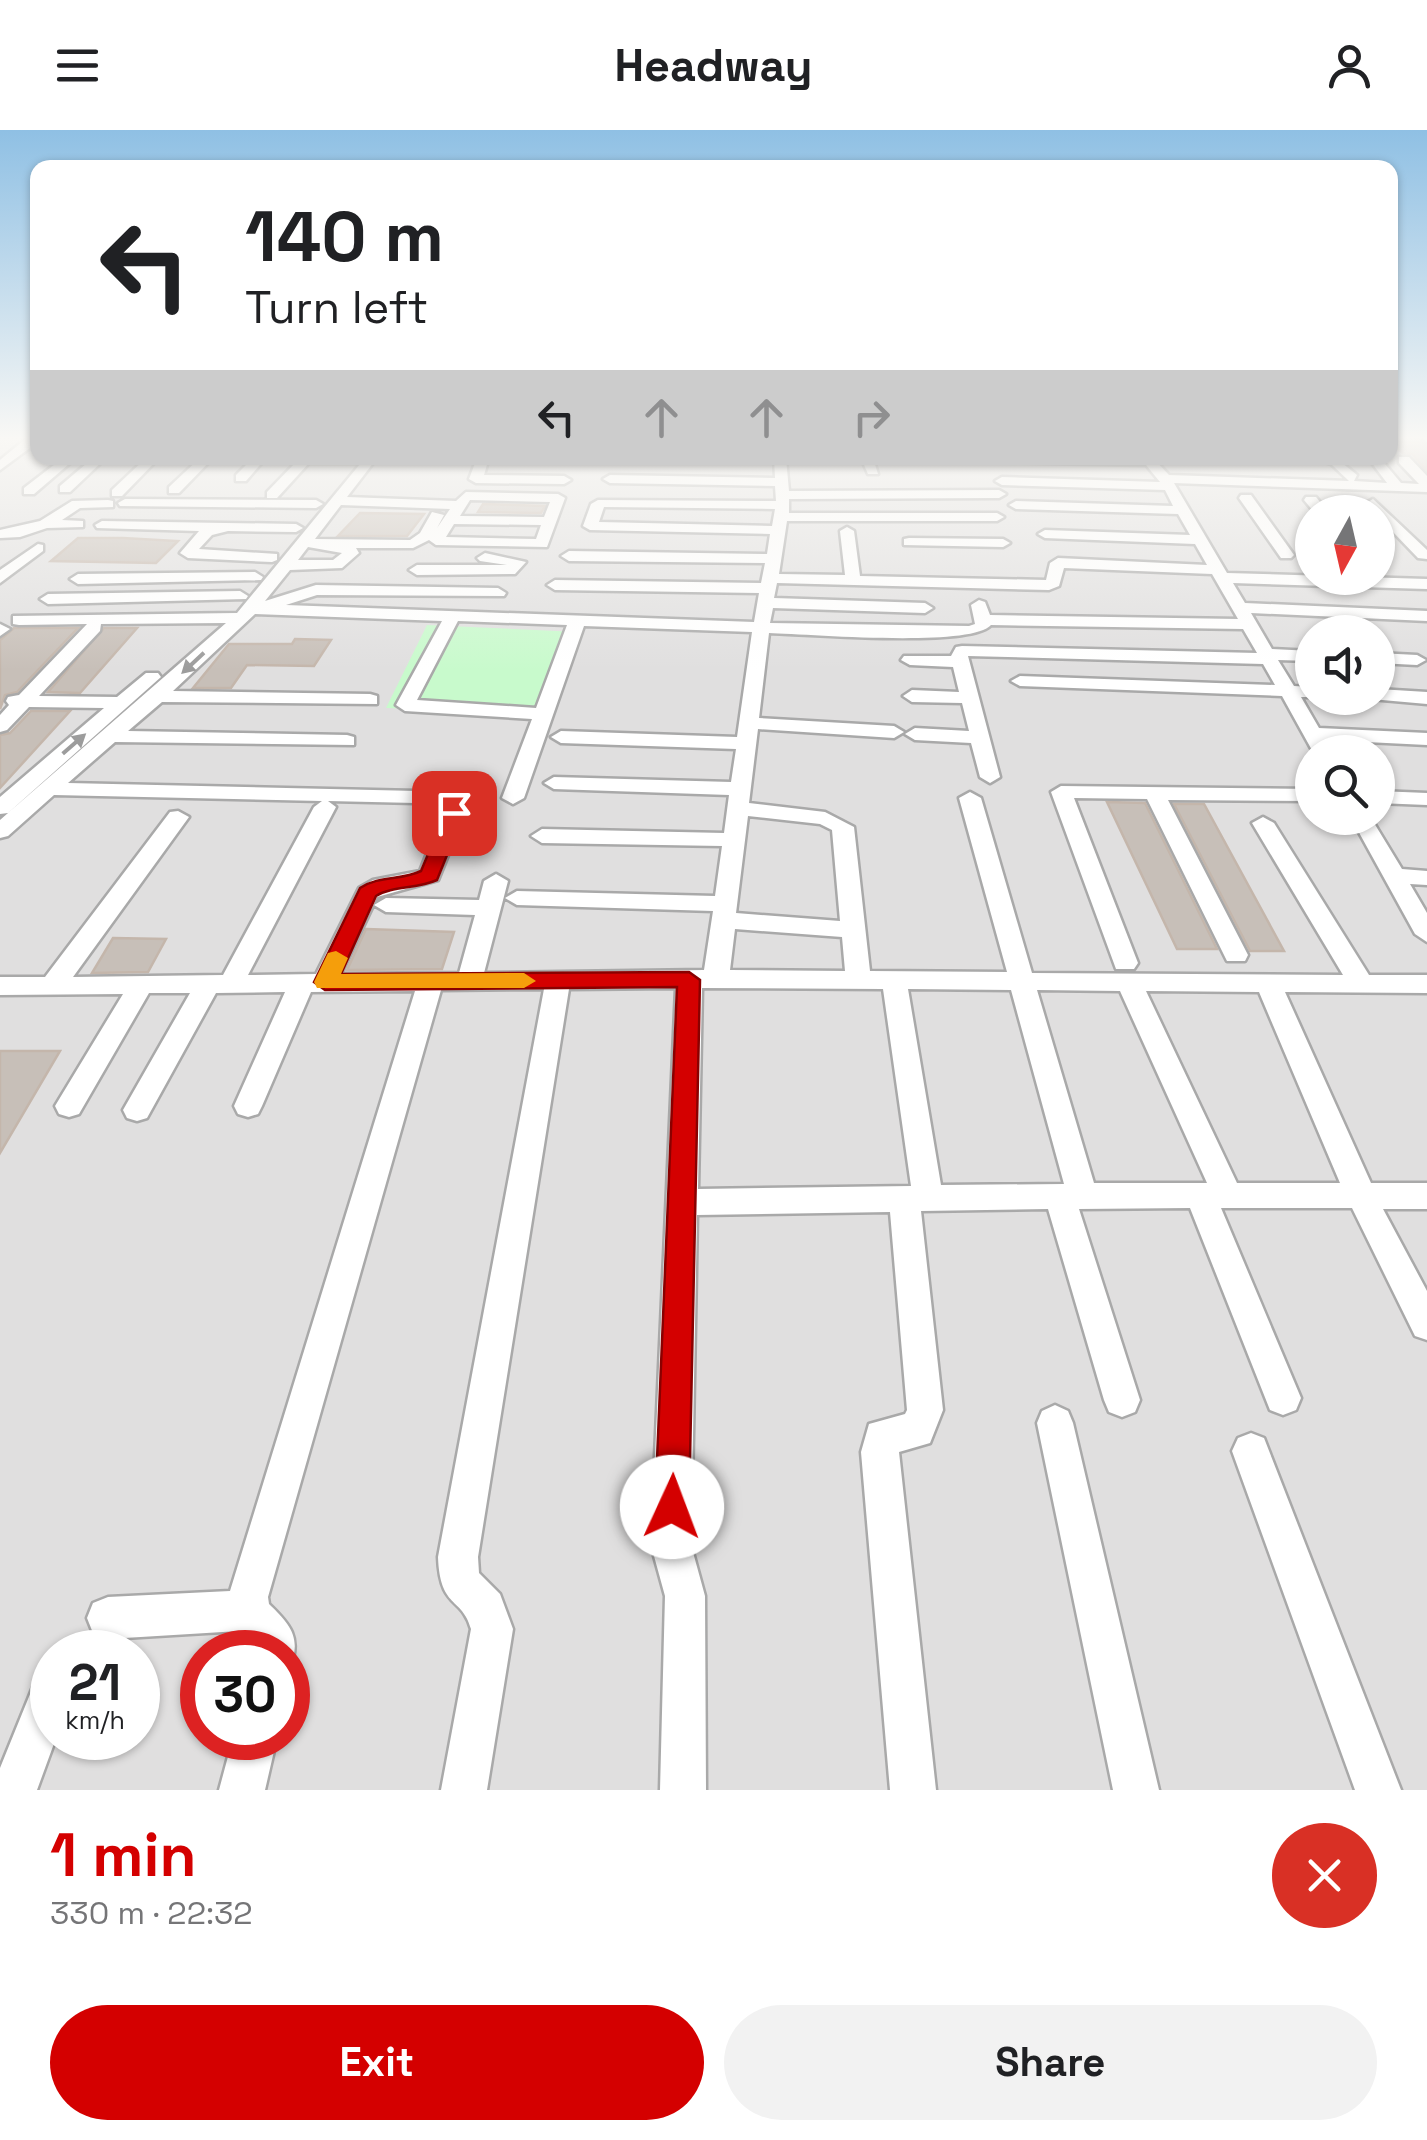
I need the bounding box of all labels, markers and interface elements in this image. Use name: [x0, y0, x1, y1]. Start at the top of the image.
text: Headway: [614, 37, 813, 94]
icon: menu: [50, 38, 105, 93]
icon: person: [1322, 38, 1377, 93]
text: 140 m: [245, 192, 444, 281]
icon: left: [80, 200, 210, 330]
text: Turn left: [245, 279, 428, 336]
icon: left: [529, 390, 584, 445]
icon: ahead: [634, 390, 689, 445]
icon: ahead: [739, 390, 794, 445]
icon: right: [844, 390, 899, 445]
north arrow: [1295, 495, 1395, 595]
map controls: [1295, 495, 1395, 835]
button: sound: [1295, 615, 1395, 715]
one-way arrow: [181, 651, 205, 674]
one-way arrow: [61, 733, 86, 755]
button: search: [1295, 735, 1395, 835]
pin: [412, 771, 497, 856]
icon: arrive: [427, 786, 482, 841]
position arrow: [620, 1455, 724, 1559]
speed limit sign: 30: [180, 1630, 310, 1760]
text: 21: [69, 1651, 121, 1715]
text: km/h: [65, 1704, 125, 1736]
text: 1 min: [50, 1817, 197, 1894]
button: close: [1272, 1823, 1377, 1928]
text: 330 m · 22:32: [50, 1893, 253, 1933]
button: Exit: [50, 2005, 704, 2120]
button: Share: [724, 2005, 1377, 2120]

